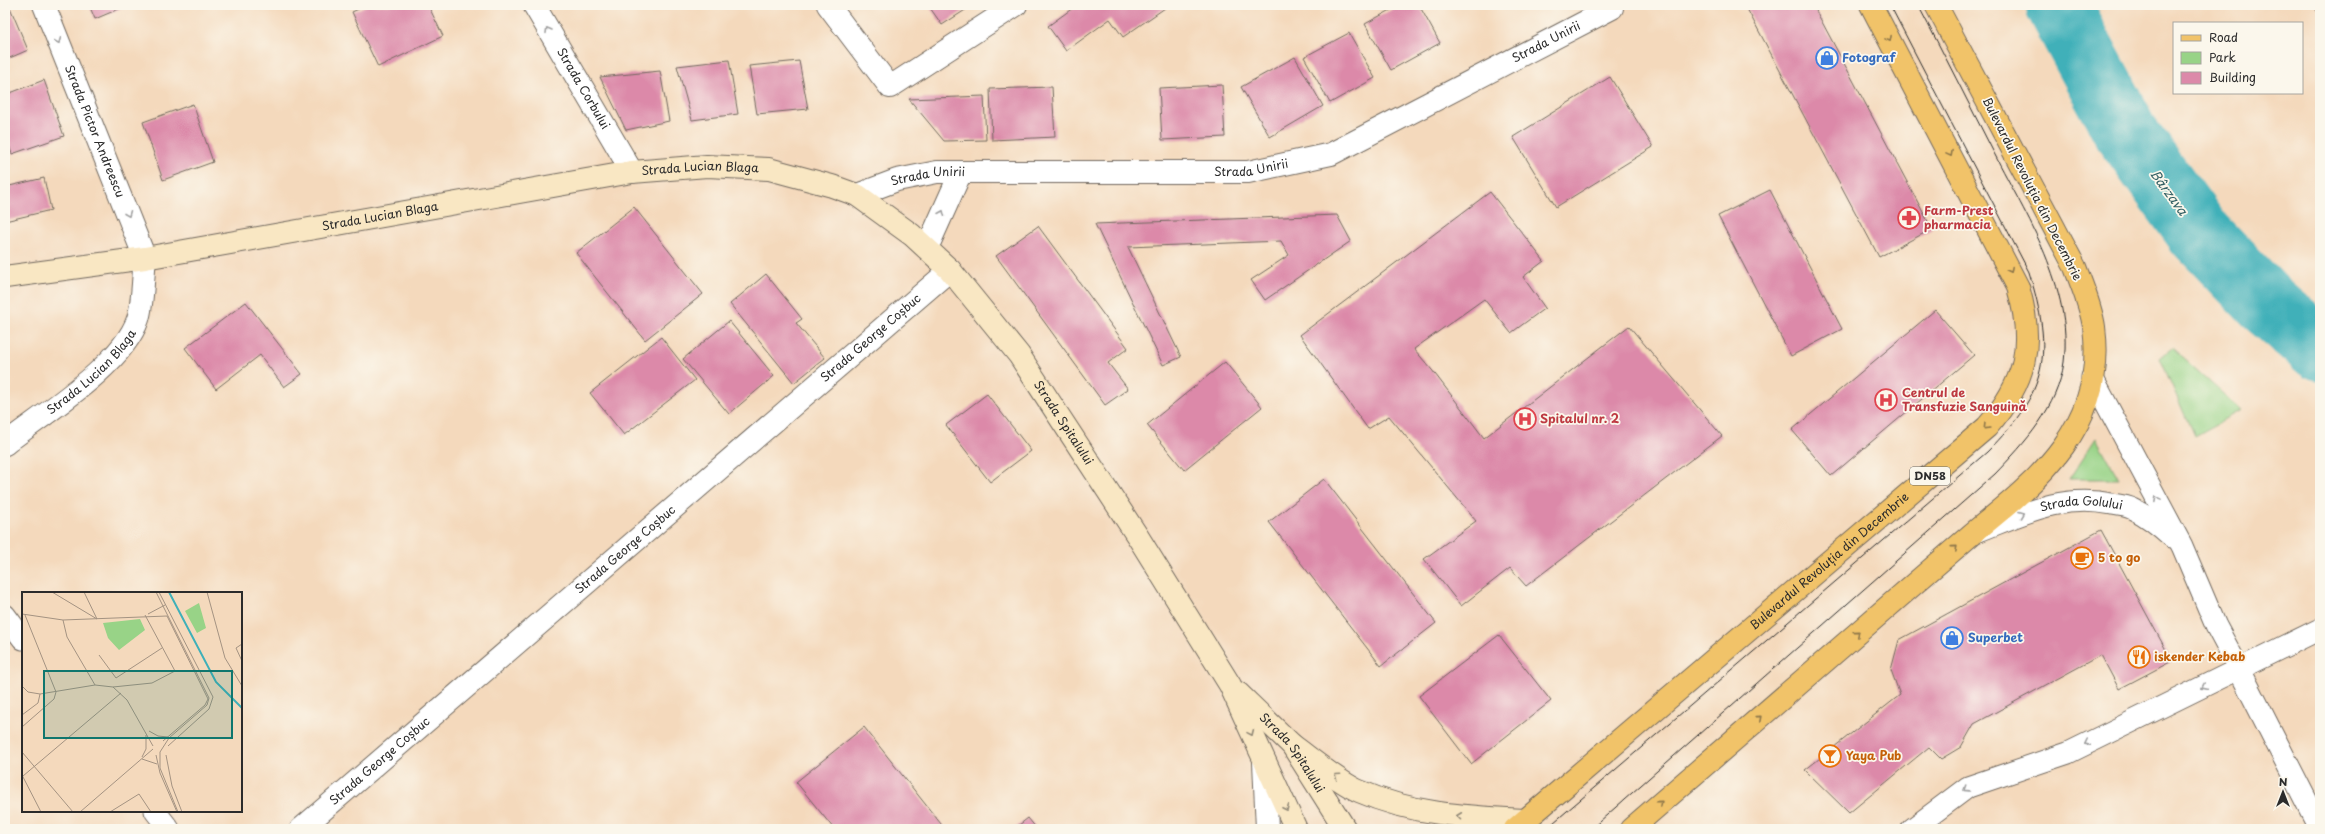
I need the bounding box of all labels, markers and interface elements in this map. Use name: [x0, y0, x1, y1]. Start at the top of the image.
street label: Strada Unirii: [1508, 16, 1583, 67]
legend: [2173, 22, 2303, 94]
one-way arrow: [545, 27, 553, 34]
text: Road: [2209, 28, 2238, 46]
one-way arrow: [1885, 35, 1892, 43]
one-way arrow: [54, 38, 62, 45]
street label: Strada Corbului: [553, 44, 615, 132]
shop icon: Fotograf: [1814, 45, 1840, 71]
place label: Fotograf: [1842, 48, 1897, 66]
text: Park: [2209, 48, 2236, 66]
street label: Strada Pictor Andreescu: [61, 62, 130, 200]
text: Building: [2209, 68, 2256, 86]
street label: Bulevardul Revoluția din Decembrie: [1979, 94, 2087, 284]
one-way arrow: [1945, 150, 1953, 158]
street label: Strada Unirii: [1214, 154, 1290, 180]
street label: Strada Lucian Blaga: [641, 156, 760, 179]
street label: Strada Unirii: [888, 162, 965, 190]
water label: Bârzava: [2146, 165, 2193, 219]
street label: Strada Lucian Blaga: [320, 196, 440, 235]
place label: Farm-Prest pharmacia: [1924, 201, 1994, 233]
pharmacy icon: Farm-Prest pharmacia: [1896, 205, 1922, 231]
one-way arrow: [938, 209, 946, 216]
one-way arrow: [123, 210, 131, 217]
one-way arrow: [2005, 266, 2013, 273]
street label: Strada George Coșbuc: [816, 289, 924, 386]
street label: Strada Lucian Blaga: [42, 325, 140, 418]
street label: Strada Spitalului: [1030, 376, 1098, 468]
place label: Centrul de Transfuzie Sanguină: [1902, 383, 2027, 415]
hospital icon: Centrul de Transfuzie Sanguină: [1873, 387, 1899, 413]
hospital icon: Spitalul nr. 2: [1512, 406, 1538, 432]
place label: Spitalul nr. 2: [1540, 409, 1620, 427]
one-way arrow: [1983, 422, 1991, 430]
road number: DN58: [1910, 467, 1950, 485]
street label: Bulevardul Revoluția din Decembrie: [1745, 487, 1913, 633]
street label: Strada Golului: [2038, 491, 2124, 516]
one-way arrow: [2154, 496, 2162, 503]
street label: Strada George Coșbuc: [570, 501, 679, 597]
one-way arrow: [2018, 511, 2025, 519]
cafe icon: 5 to go: [2069, 545, 2095, 571]
one-way arrow: [1951, 546, 1958, 553]
place label: 5 to go: [2098, 548, 2140, 566]
inset map: [22, 592, 242, 812]
shop icon: Superbet: [1939, 625, 1965, 651]
place label: Superbet: [1968, 628, 2023, 646]
one-way arrow: [1852, 631, 1860, 638]
restaurant icon: iskender Kebab: [2126, 644, 2152, 670]
place label: iskender Kebab: [2154, 647, 2245, 665]
one-way arrow: [2201, 682, 2208, 690]
street label: Strada Spitalului: [1256, 708, 1330, 796]
street label: Strada George Coșbuc: [325, 712, 433, 809]
one-way arrow: [1754, 716, 1761, 723]
one-way arrow: [1246, 729, 1254, 737]
one-way arrow: [2084, 738, 2091, 746]
bar icon: Yaya Pub: [1817, 743, 1843, 769]
place label: Yaya Pub: [1846, 746, 1901, 764]
north arrow: [2263, 772, 2303, 812]
one-way arrow: [1334, 773, 1341, 781]
text: N: [2279, 773, 2288, 790]
one-way arrow: [1963, 784, 1970, 792]
one-way arrow: [1656, 801, 1663, 808]
one-way arrow: [1281, 804, 1289, 812]
one-way arrow: [1456, 812, 1462, 821]

